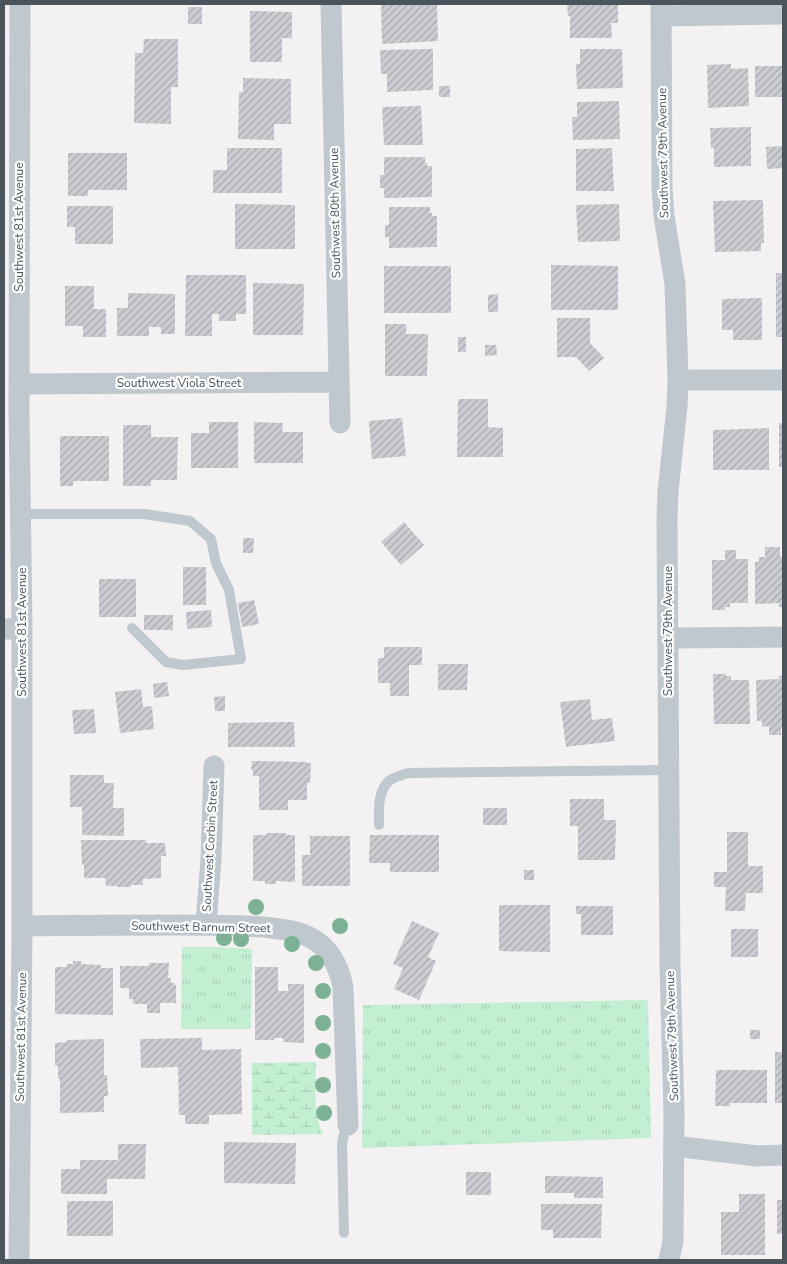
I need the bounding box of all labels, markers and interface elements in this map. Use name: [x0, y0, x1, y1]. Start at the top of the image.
street label: Southwest 79th Avenue: [654, 88, 672, 218]
street label: Southwest 80th Avenue: [326, 148, 344, 278]
street label: Southwest 81st Avenue: [11, 162, 27, 292]
street label: Southwest Viola Street: [117, 375, 242, 391]
street label: Southwest 79th Avenue: [660, 566, 676, 696]
street label: Southwest 81st Avenue: [14, 567, 30, 697]
street label: Southwest Corbin Street: [199, 779, 221, 912]
street label: Southwest Barnum Street: [131, 918, 272, 936]
street label: Southwest 79th Avenue: [662, 971, 682, 1101]
street label: Southwest 81st Avenue: [12, 972, 30, 1102]

